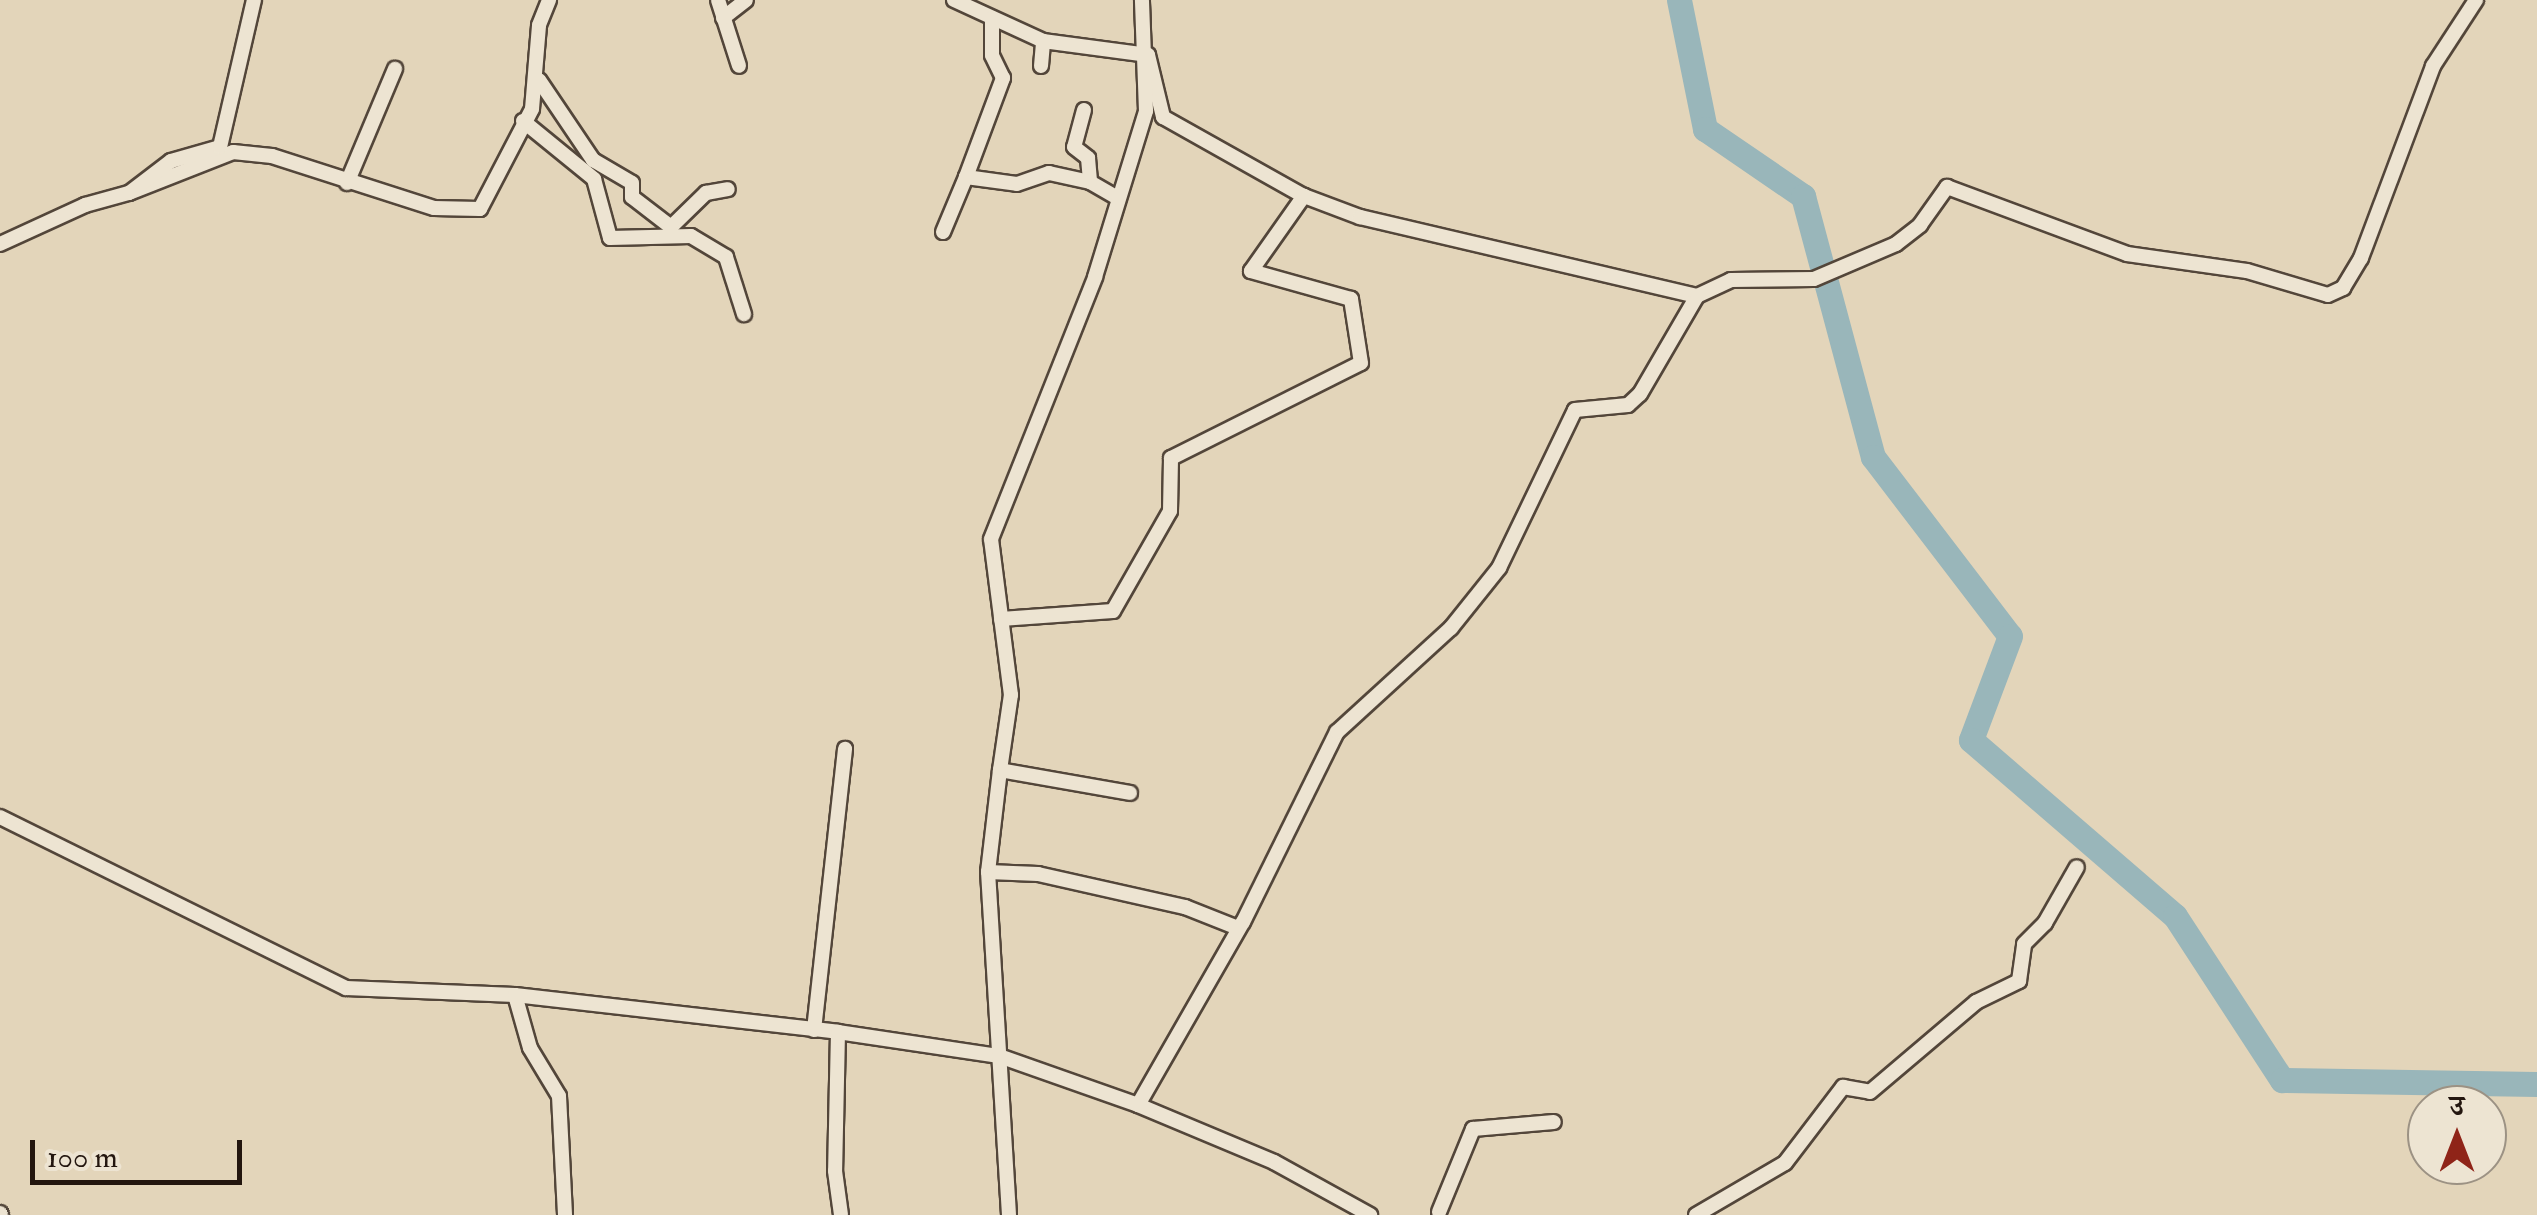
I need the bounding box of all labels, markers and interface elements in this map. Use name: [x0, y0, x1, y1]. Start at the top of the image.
north arrow: [2407, 1085, 2507, 1185]
text: उ: [2450, 1089, 2464, 1124]
scale bar: [35, 1120, 248, 1182]
text: 100 m: [47, 1139, 118, 1176]

